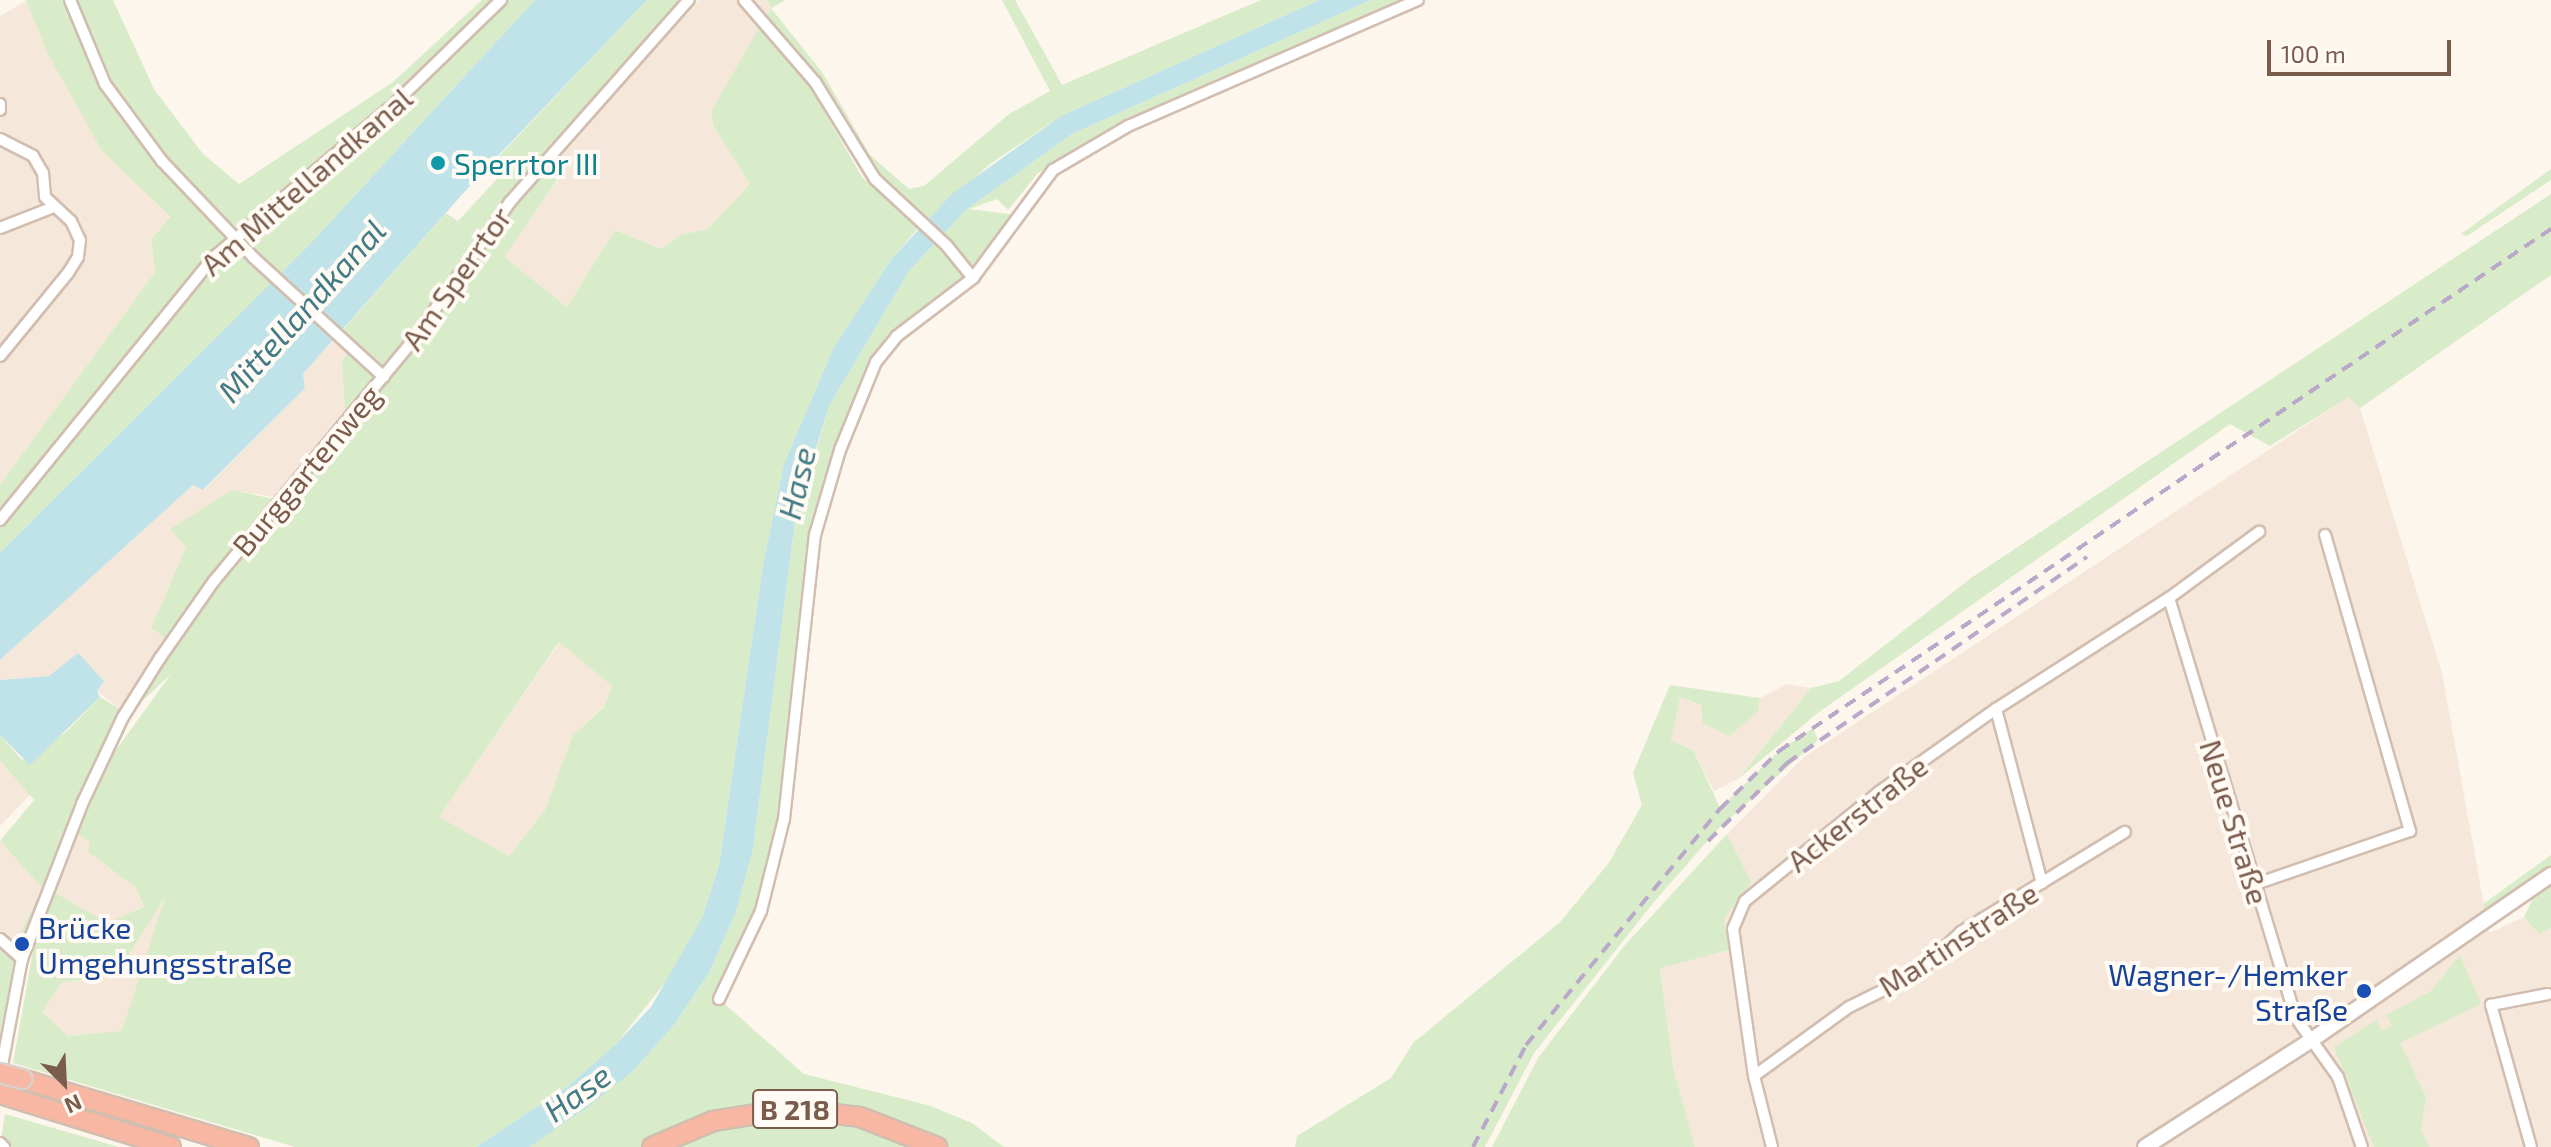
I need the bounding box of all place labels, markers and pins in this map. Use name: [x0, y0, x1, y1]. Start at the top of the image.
place label: Sperrtor III: [454, 145, 599, 181]
marker: Sperrtor III: [429, 154, 447, 172]
place label: Brücke Umgehungsstraße: [38, 909, 292, 980]
marker: Brücke Umgehungsstraße: [13, 935, 31, 953]
place label: Wagner-/Hemker Straße: [2108, 956, 2348, 1026]
marker: Wagner-/Hemker Straße: [2355, 982, 2373, 1000]

